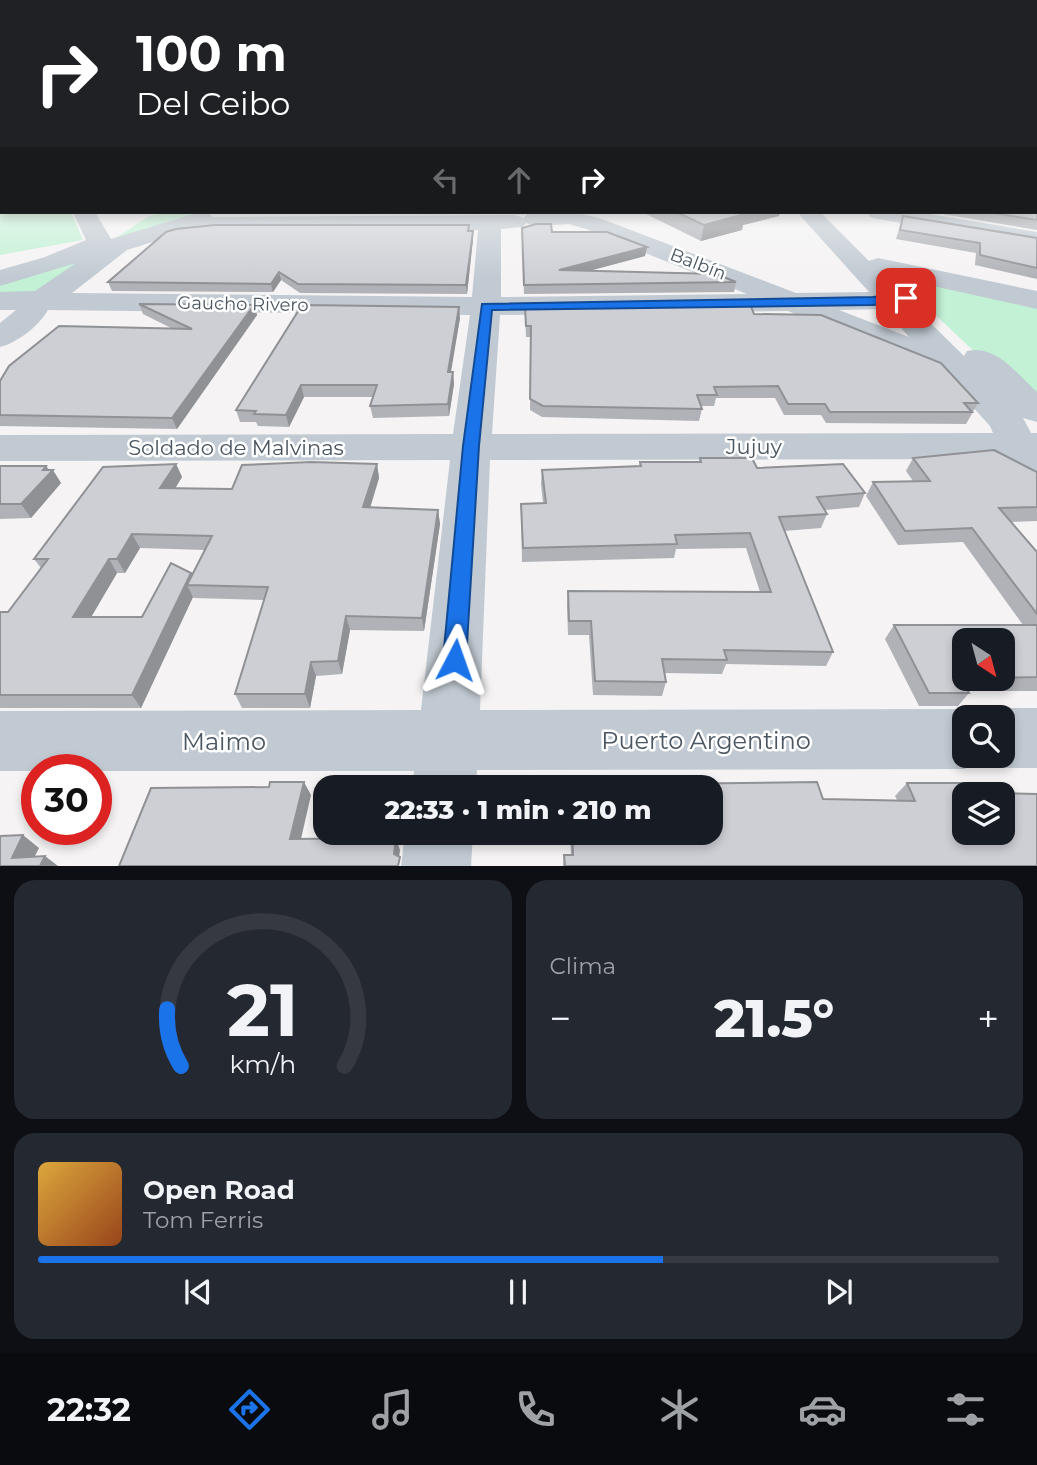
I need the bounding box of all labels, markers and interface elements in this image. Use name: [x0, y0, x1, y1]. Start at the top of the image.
text: 100 m: [136, 24, 287, 83]
icon: right: [21, 28, 112, 119]
text: Del Ceibo: [136, 84, 290, 123]
icon: left: [427, 161, 465, 199]
icon: ahead: [500, 161, 538, 199]
icon: right: [573, 161, 611, 199]
street label: Balbín: [667, 243, 729, 285]
pin: [876, 268, 936, 328]
icon: arrive: [887, 279, 925, 317]
street label: Gaucho Rivero: [177, 292, 309, 316]
street label: Jujuy: [725, 434, 783, 459]
street label: Soldado de Malvinas: [128, 435, 344, 460]
position arrow: [418, 623, 492, 697]
north arrow: [952, 628, 1015, 691]
map controls: [952, 628, 1015, 845]
button: search: [952, 705, 1015, 768]
street label: Puerto Argentino: [601, 726, 811, 755]
street label: Maimo: [182, 727, 266, 756]
speed limit sign: 30: [21, 754, 112, 845]
button: layers: [952, 782, 1015, 845]
text: 22:33 · 1 min · 210 m: [385, 794, 651, 826]
text: Clima: [550, 952, 616, 980]
text: 21: [227, 966, 299, 1054]
text: 21.5°: [714, 987, 834, 1050]
text: −: [550, 995, 571, 1042]
text: +: [977, 995, 999, 1042]
text: km/h: [229, 1048, 296, 1078]
text: Open Road: [143, 1174, 295, 1206]
text: Tom Ferris: [143, 1206, 263, 1234]
icon: previous: [179, 1273, 217, 1311]
icon: pause: [499, 1273, 537, 1311]
icon: next: [820, 1273, 858, 1311]
icon: directions: [225, 1385, 274, 1434]
icon: music: [368, 1385, 417, 1434]
icon: phone: [511, 1385, 560, 1434]
icon: climate: [655, 1385, 704, 1434]
icon: car: [798, 1385, 847, 1434]
icon: filters: [941, 1385, 990, 1434]
text: 22:32: [47, 1390, 131, 1429]

